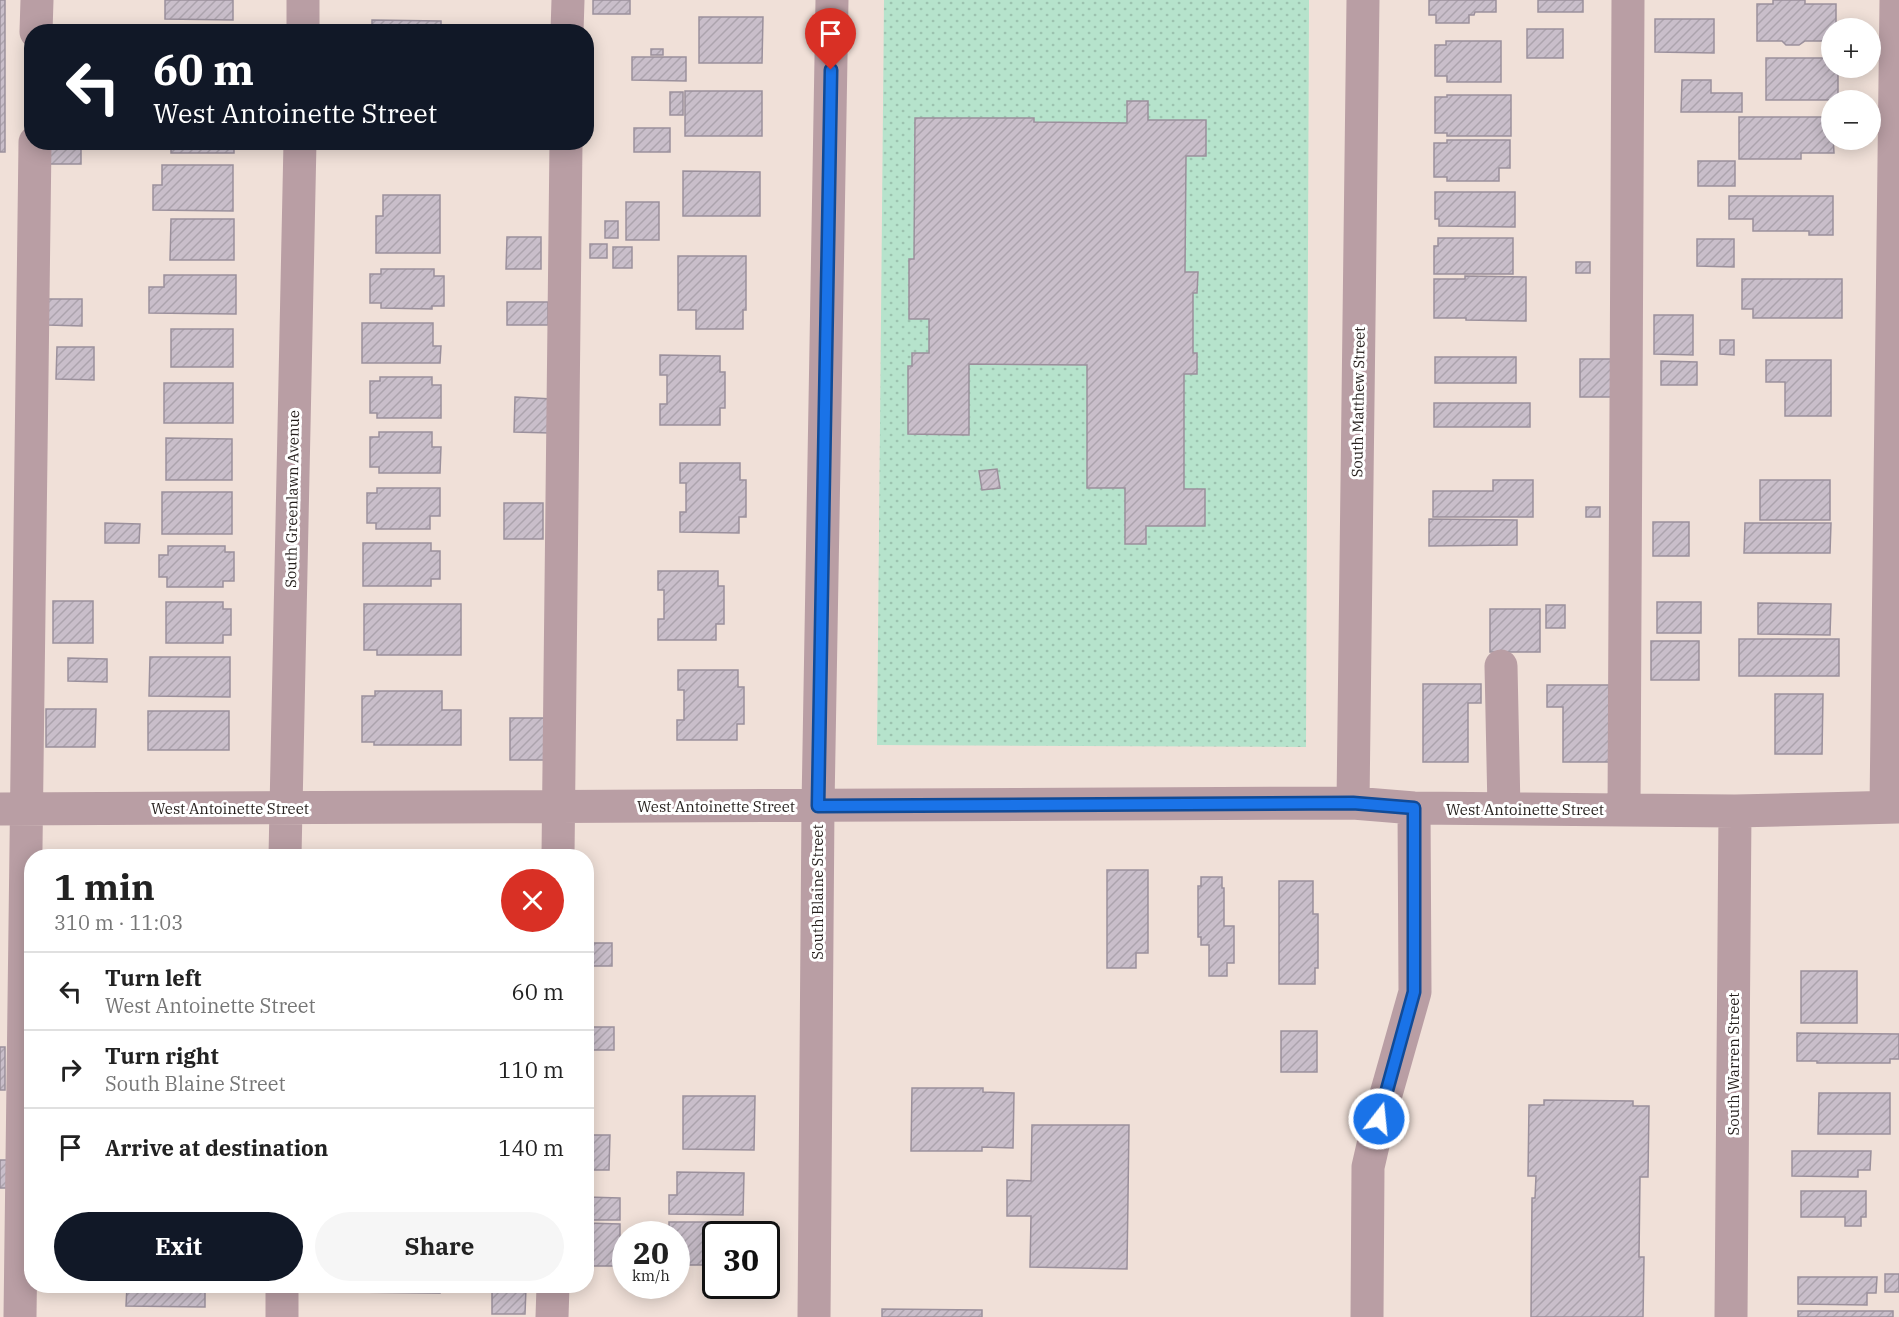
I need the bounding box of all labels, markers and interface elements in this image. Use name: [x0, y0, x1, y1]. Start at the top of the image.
pin: [805, 8, 856, 70]
icon: arrive: [814, 17, 847, 50]
map controls: [1821, 18, 1881, 150]
button: +: [1821, 18, 1881, 78]
text: 60 m: [153, 42, 254, 97]
icon: left: [54, 48, 132, 126]
button: −: [1821, 90, 1881, 150]
text: West Antoinette Street: [153, 95, 437, 130]
street label: South Matthew Street: [1347, 326, 1369, 478]
street label: South Greenlawn Avenue: [281, 410, 303, 588]
street label: West Antoinette Street: [637, 797, 795, 816]
street label: West Antoinette Street: [151, 799, 309, 818]
street label: West Antoinette Street: [1446, 800, 1604, 819]
street label: South Blaine Street: [808, 824, 827, 960]
text: 1 min: [54, 863, 155, 910]
button: close: [501, 869, 564, 932]
text: 310 m · 11:03: [54, 909, 183, 936]
text: Turn left: [105, 963, 201, 992]
icon: left: [54, 975, 87, 1008]
text: 60 m: [512, 977, 564, 1006]
text: West Antoinette Street: [105, 992, 316, 1019]
street label: South Warren Street: [1724, 992, 1743, 1136]
text: Turn right: [105, 1041, 219, 1070]
icon: right: [54, 1053, 87, 1086]
text: 110 m: [498, 1055, 564, 1084]
text: South Blaine Street: [105, 1070, 286, 1097]
position arrow: [1347, 1087, 1411, 1151]
icon: arrive: [54, 1131, 87, 1164]
text: Arrive at destination: [105, 1133, 328, 1162]
text: 140 m: [498, 1133, 564, 1162]
button: Exit: [54, 1212, 303, 1281]
button: Share: [315, 1212, 564, 1281]
speed limit sign: 30: [702, 1221, 780, 1299]
text: 20: [633, 1233, 669, 1272]
text: km/h: [632, 1266, 670, 1285]

